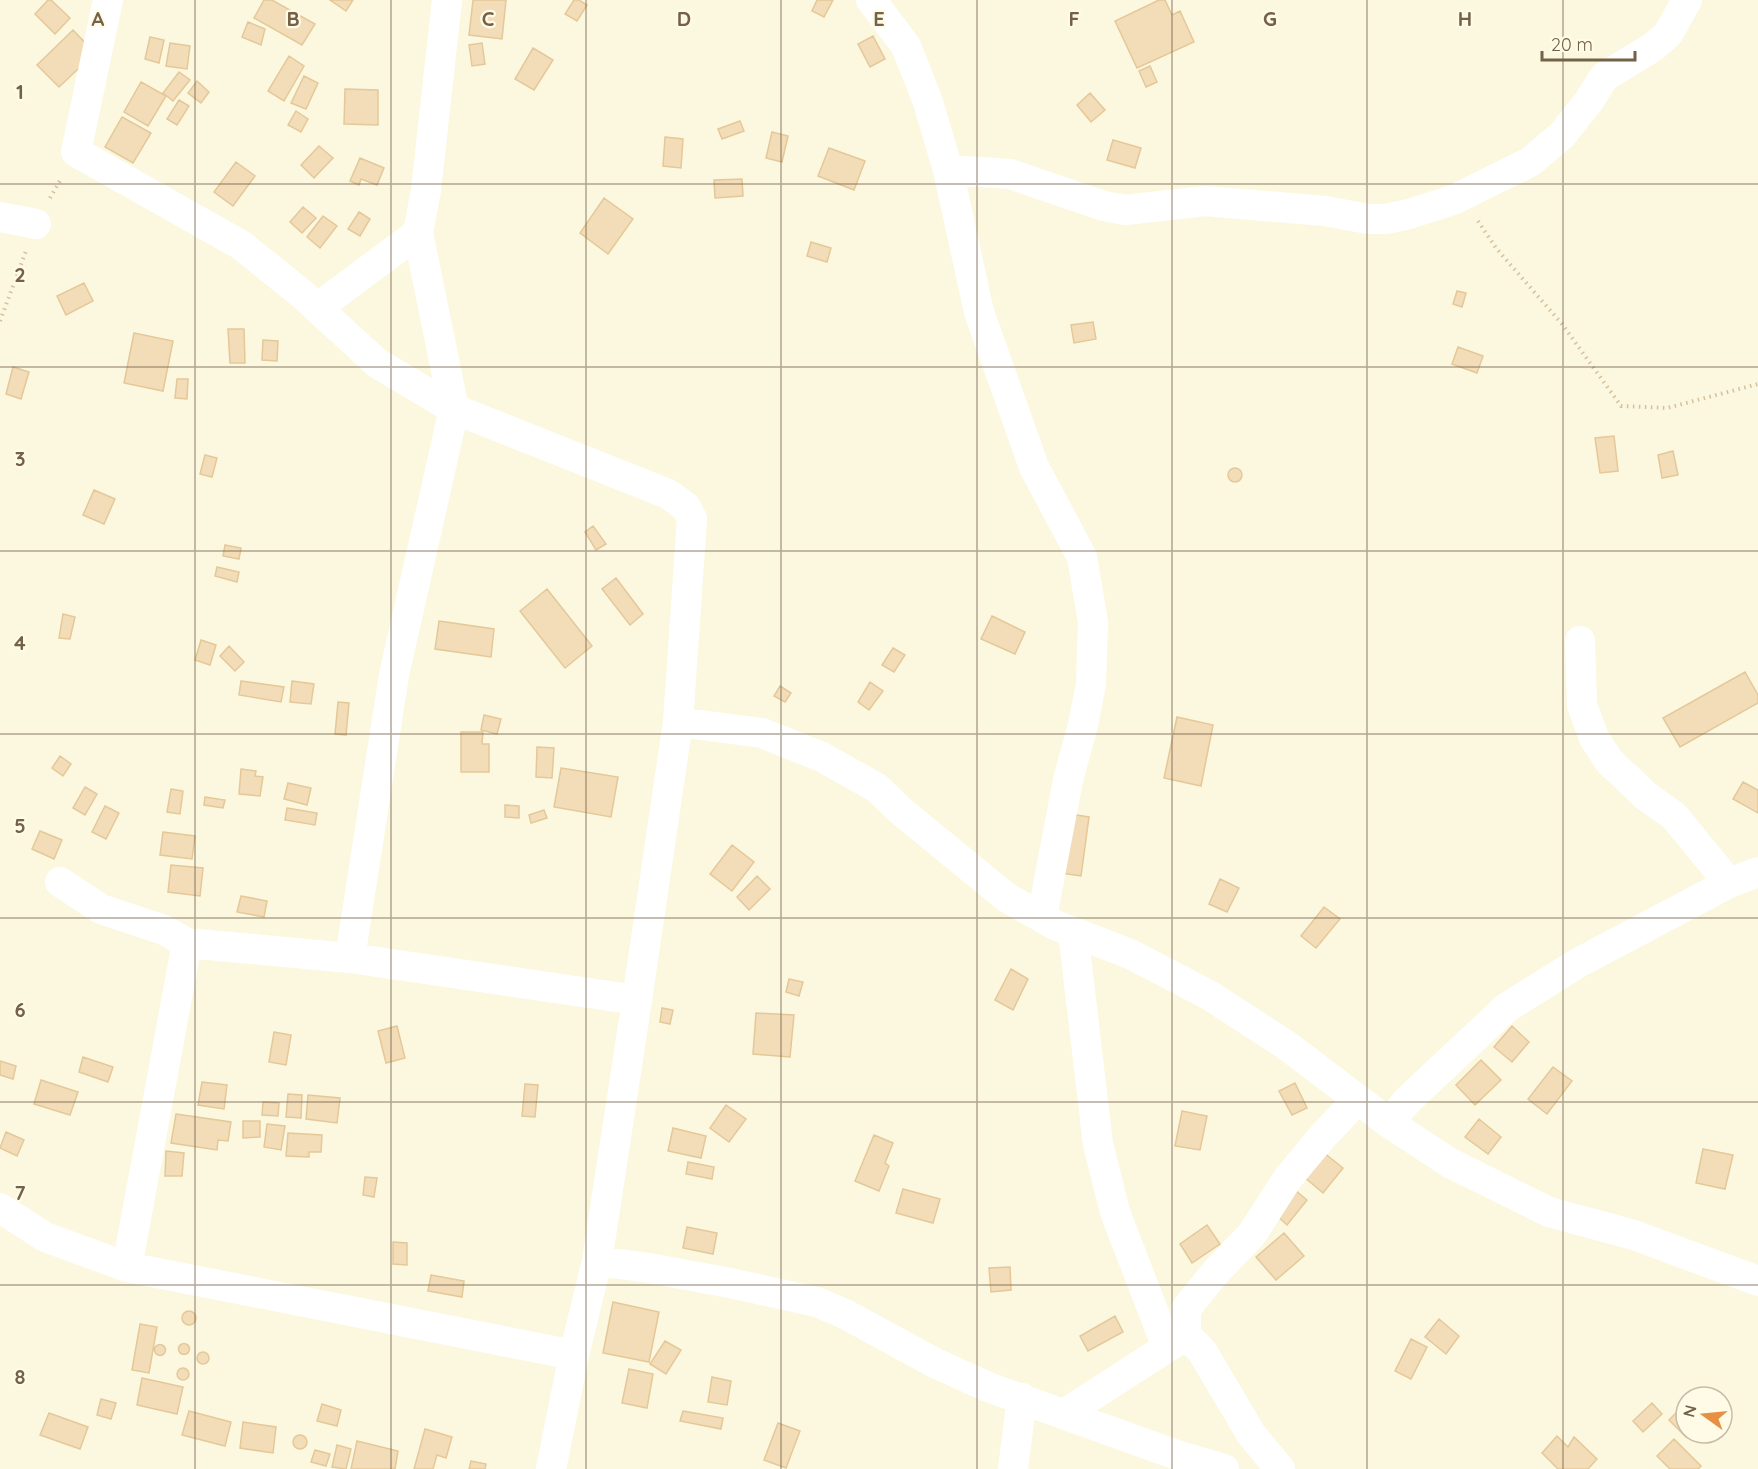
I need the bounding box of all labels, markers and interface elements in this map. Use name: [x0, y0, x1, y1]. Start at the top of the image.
text: A: [92, 6, 105, 31]
text: B: [286, 6, 300, 31]
text: C: [482, 6, 495, 31]
text: D: [677, 6, 691, 31]
text: E: [873, 6, 885, 31]
text: F: [1068, 6, 1080, 31]
text: G: [1263, 6, 1277, 31]
text: H: [1458, 6, 1472, 31]
scale bar: [1542, 24, 1635, 62]
text: 20 m: [1551, 33, 1593, 56]
text: 1: [16, 79, 24, 104]
text: 2: [14, 262, 26, 287]
text: 3: [15, 446, 25, 471]
text: 4: [14, 630, 26, 655]
text: 5: [14, 813, 26, 838]
text: 6: [14, 997, 26, 1022]
text: 7: [15, 1180, 26, 1205]
text: 8: [15, 1364, 26, 1389]
north arrow: [1674, 1385, 1734, 1445]
text: N: [1678, 1403, 1701, 1419]

